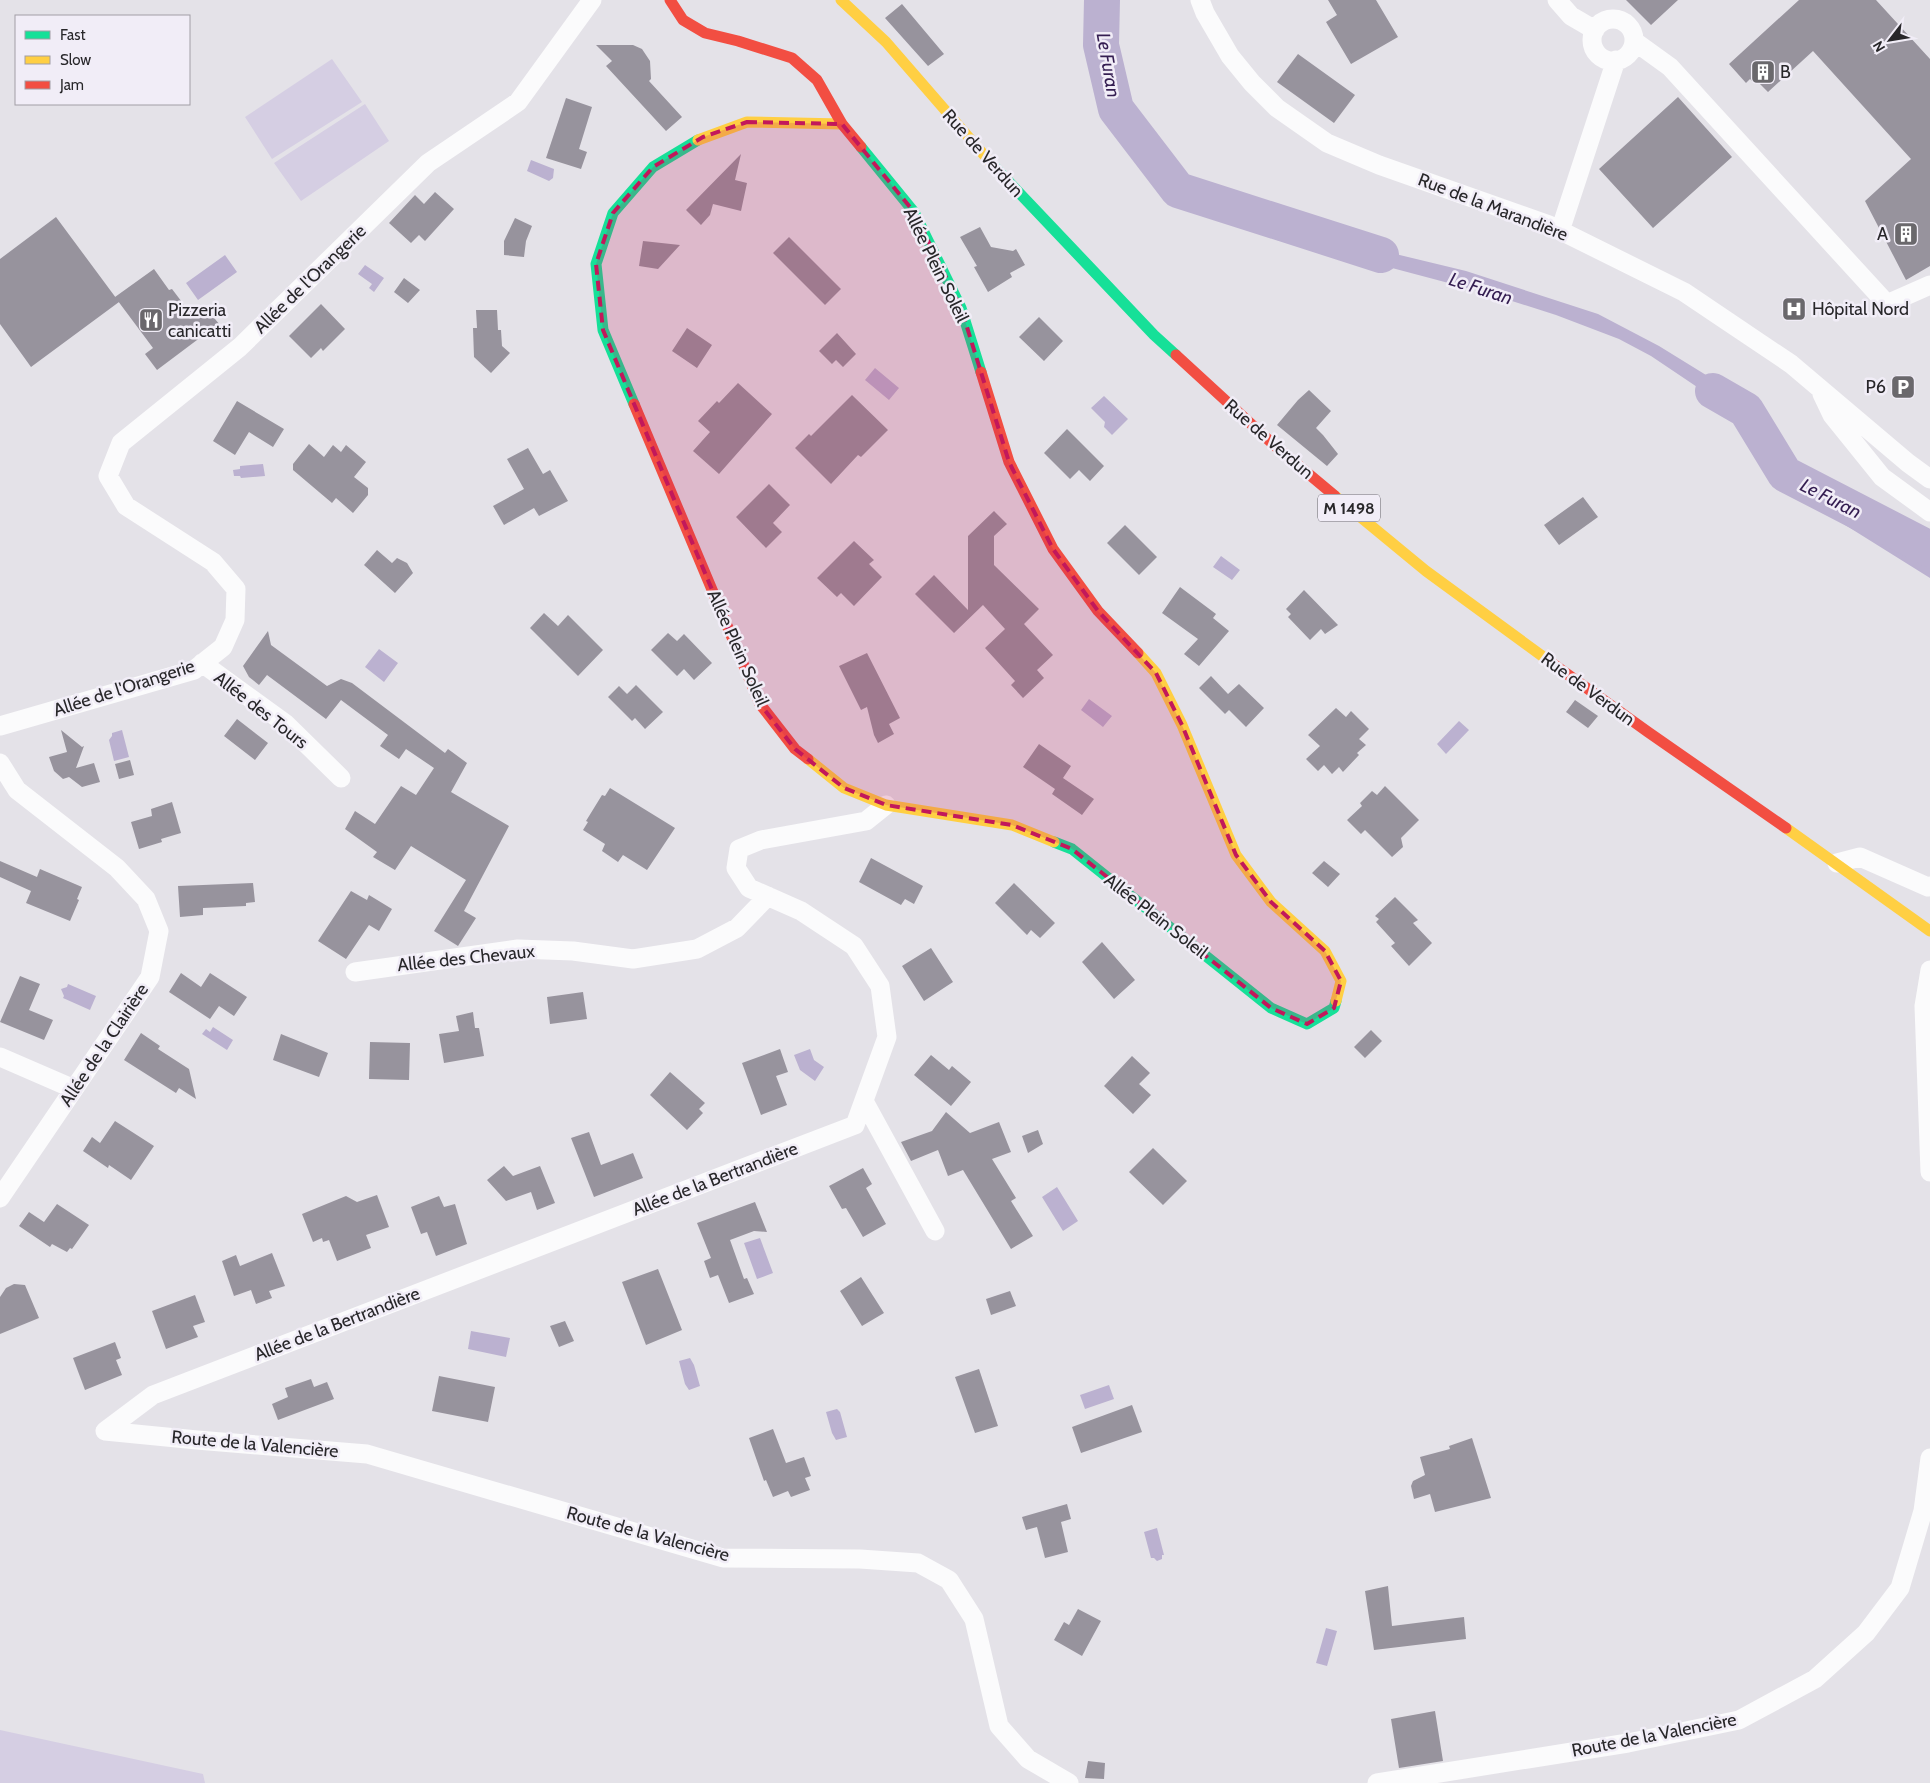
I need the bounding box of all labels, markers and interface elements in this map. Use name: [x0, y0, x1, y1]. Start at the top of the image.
legend: [15, 15, 190, 105]
north arrow: [1865, 15, 1915, 65]
text: Fast: [60, 26, 85, 44]
water label: Le Furan: [1092, 31, 1125, 99]
text: N: [1869, 38, 1889, 56]
text: Slow: [60, 51, 91, 69]
building icon: B: [1750, 59, 1776, 85]
place label: B: [1780, 61, 1791, 83]
text: Jam: [59, 76, 84, 94]
street label: Rue de Verdun: [938, 105, 1028, 201]
street label: Rue de la Marandière: [1415, 168, 1571, 246]
street label: Allée Plein Soleil: [899, 204, 974, 327]
street label: Allée de l'Orangerie: [249, 220, 371, 338]
building icon: A: [1893, 221, 1919, 247]
place label: A: [1877, 223, 1888, 245]
water label: Le Furan: [1446, 267, 1515, 309]
hospital icon: Hôpital Nord: [1781, 296, 1807, 322]
place label: Hôpital Nord: [1812, 298, 1909, 320]
place label: Pizzeria canicatti: [168, 299, 231, 342]
restaurant icon: Pizzeria canicatti: [138, 307, 164, 333]
parking icon: P6: [1890, 374, 1916, 400]
place label: P6: [1865, 376, 1886, 398]
street label: Rue de Verdun: [1220, 394, 1318, 484]
water label: Le Furan: [1796, 473, 1865, 524]
road number: M 1498: [1318, 494, 1380, 522]
street label: Allée Plein Soleil: [702, 586, 774, 710]
street label: Rue de Verdun: [1537, 648, 1639, 730]
street label: Allée de l'Orangerie: [51, 655, 197, 721]
street label: Allée des Tours: [210, 666, 312, 754]
street label: Allée Plein Soleil: [1100, 869, 1213, 964]
street label: Allée des Chevaux: [396, 940, 536, 976]
street label: Allée de la Clairière: [55, 979, 153, 1111]
street label: Allée de la Bertrandière: [629, 1137, 801, 1221]
street label: Allée de la Bertrandière: [251, 1282, 423, 1366]
street label: Route de la Valencière: [171, 1426, 339, 1462]
street label: Route de la Valencière: [564, 1502, 732, 1566]
street label: Route de la Valencière: [1570, 1708, 1738, 1762]

